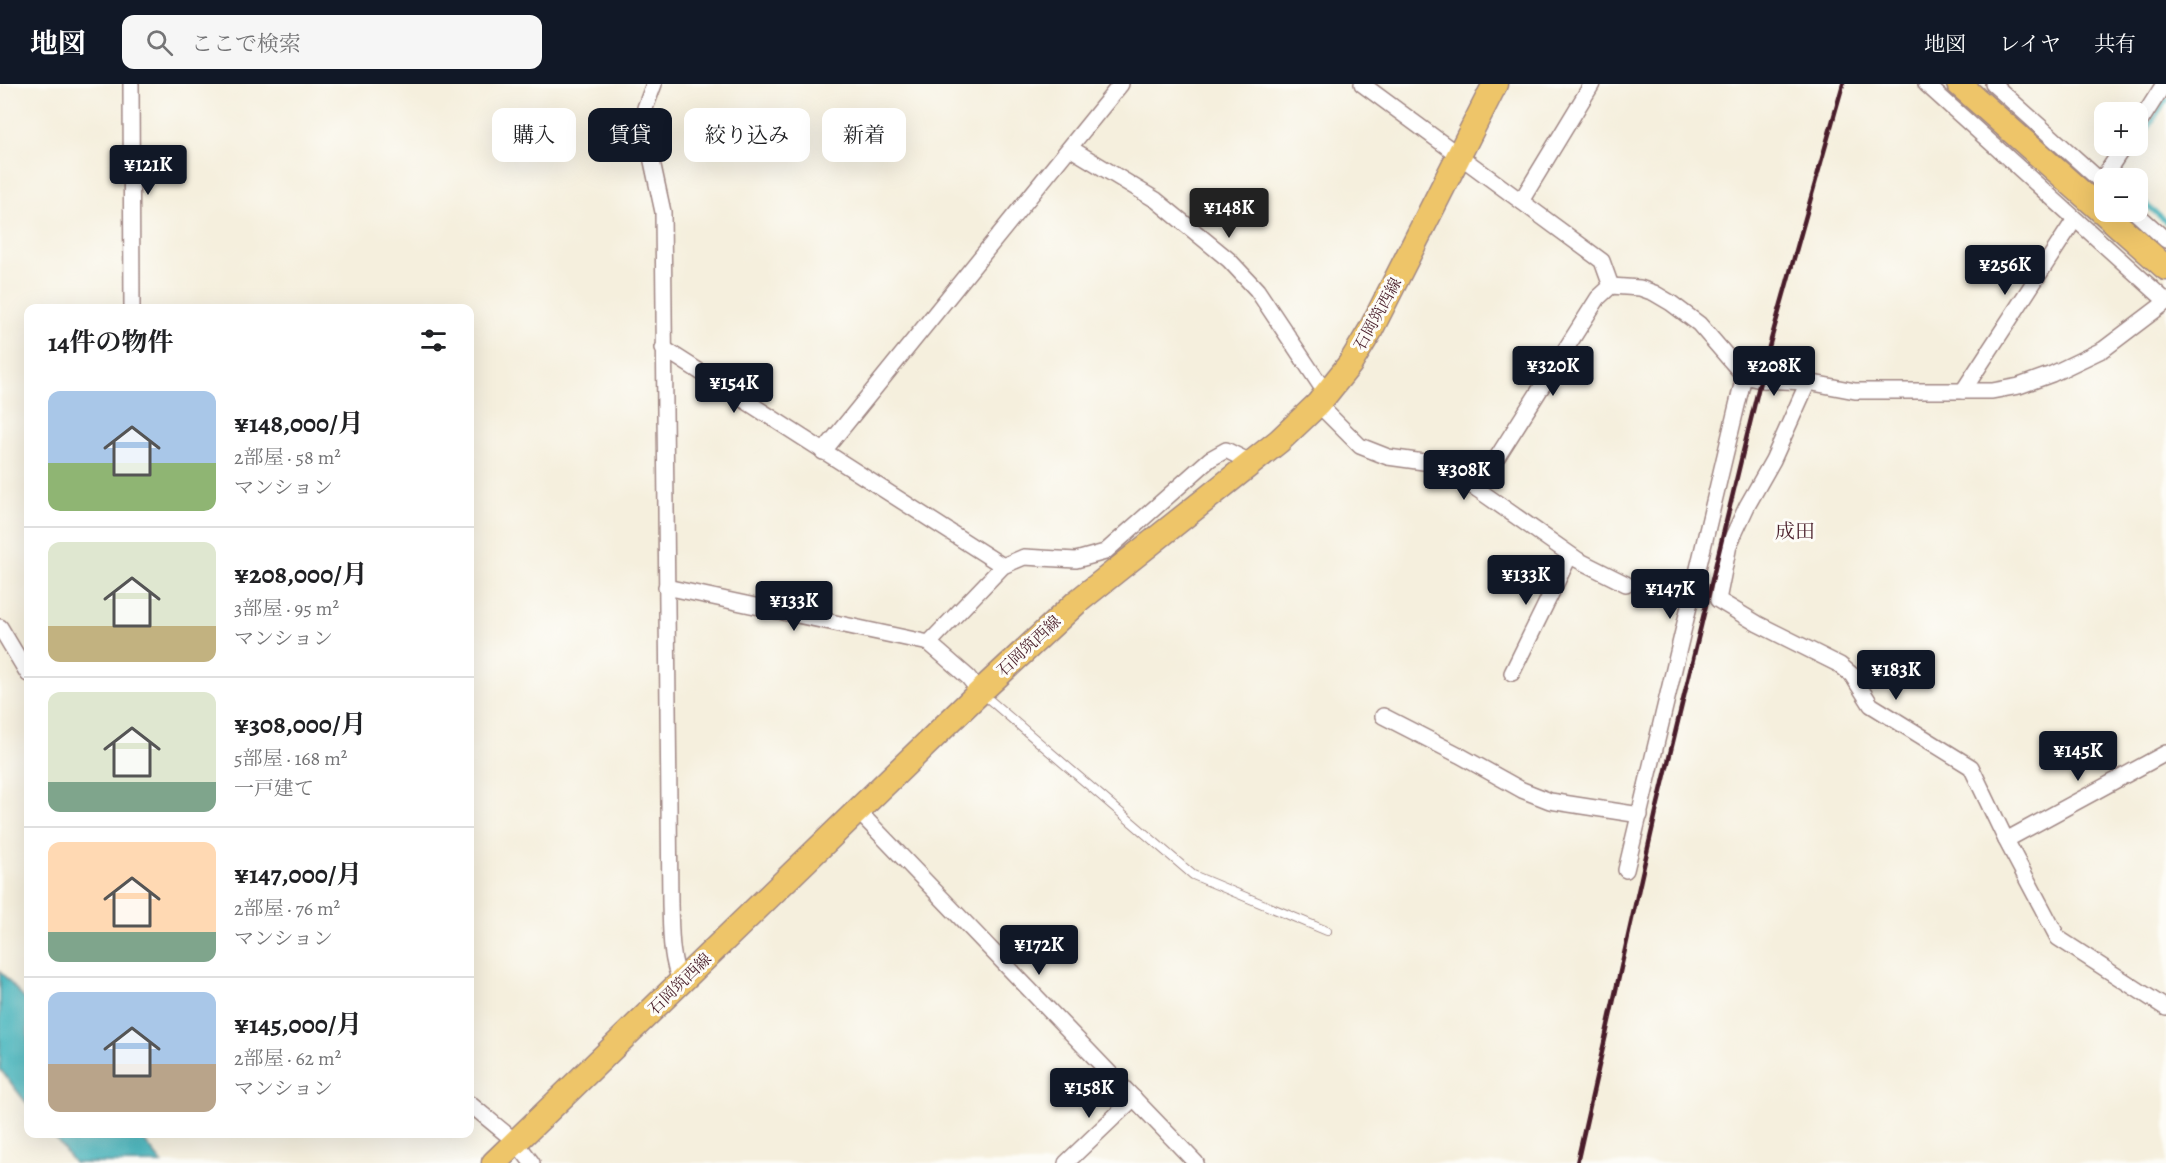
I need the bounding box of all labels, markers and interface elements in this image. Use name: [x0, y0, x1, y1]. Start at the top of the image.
search box: [122, 15, 542, 69]
text: 地図: [30, 25, 86, 63]
icon: search: [143, 26, 176, 59]
text: ここで検索: [191, 29, 301, 59]
text: 地図: [1924, 30, 1966, 58]
text: レイヤ: [1999, 30, 2061, 58]
text: 共有: [2094, 30, 2136, 58]
map controls: [2094, 102, 2148, 222]
button: +: [2094, 102, 2148, 156]
chip: 購入: [492, 108, 576, 162]
chip: 賃貸: [588, 108, 672, 162]
chip: 絞り込み: [684, 108, 810, 162]
chip: 新着: [822, 108, 906, 162]
pin: ¥121K: [106, 145, 190, 196]
text: ¥121K: [124, 151, 172, 178]
button: −: [2094, 168, 2148, 222]
pin: ¥148K: [1187, 188, 1271, 239]
text: ¥148K: [1204, 194, 1254, 221]
pin: ¥256K: [1963, 245, 2047, 296]
text: ¥256K: [1979, 251, 2031, 278]
street label: 石岡筑西線: [1349, 274, 1407, 354]
icon: filters: [417, 324, 450, 357]
text: 14件の物件: [48, 325, 174, 360]
pin: ¥320K: [1511, 346, 1595, 397]
pin: ¥208K: [1732, 346, 1816, 397]
text: ¥320K: [1527, 352, 1579, 379]
text: ¥208K: [1747, 352, 1801, 379]
pin: ¥154K: [692, 363, 776, 414]
text: ¥154K: [709, 369, 759, 396]
text: ¥148,000/月: [234, 406, 364, 441]
icon: home: [96, 415, 168, 487]
text: 2部屋 · 58 m²: [234, 444, 341, 471]
pin: ¥308K: [1422, 450, 1506, 501]
text: ¥308K: [1438, 456, 1490, 483]
text: マンション: [234, 474, 333, 501]
district label: 成田: [1775, 518, 1815, 545]
pin: ¥133K: [1484, 555, 1568, 606]
text: ¥208,000/月: [234, 557, 368, 592]
text: ¥133K: [1502, 561, 1550, 588]
icon: home: [96, 566, 168, 638]
pin: ¥147K: [1628, 569, 1712, 620]
text: ¥147K: [1645, 575, 1695, 602]
pin: ¥133K: [752, 581, 836, 632]
text: ¥133K: [770, 587, 818, 614]
text: 3部屋 · 95 m²: [234, 595, 339, 622]
street label: 石岡筑西線: [992, 611, 1066, 681]
text: マンション: [234, 625, 333, 652]
pin: ¥183K: [1854, 650, 1938, 701]
text: ¥183K: [1871, 656, 1921, 683]
text: ¥308,000/月: [234, 707, 366, 742]
icon: home: [96, 716, 168, 788]
pin: ¥145K: [2036, 731, 2120, 782]
text: ¥145K: [2053, 737, 2103, 764]
text: 5部屋 · 168 m²: [234, 745, 347, 772]
text: 一戸建て: [234, 775, 314, 802]
text: ¥147,000/月: [234, 857, 362, 892]
icon: home: [96, 866, 168, 938]
text: 2部屋 · 76 m²: [234, 895, 340, 922]
text: マンション: [234, 925, 333, 952]
pin: ¥172K: [997, 925, 1081, 976]
text: ¥172K: [1014, 931, 1064, 958]
street label: 石岡筑西線: [644, 948, 716, 1020]
text: ¥145,000/月: [234, 1007, 362, 1042]
icon: home: [96, 1016, 168, 1088]
text: 2部屋 · 62 m²: [234, 1045, 341, 1072]
pin: ¥158K: [1047, 1068, 1131, 1119]
text: ¥158K: [1064, 1074, 1114, 1101]
text: マンション: [234, 1075, 333, 1102]

